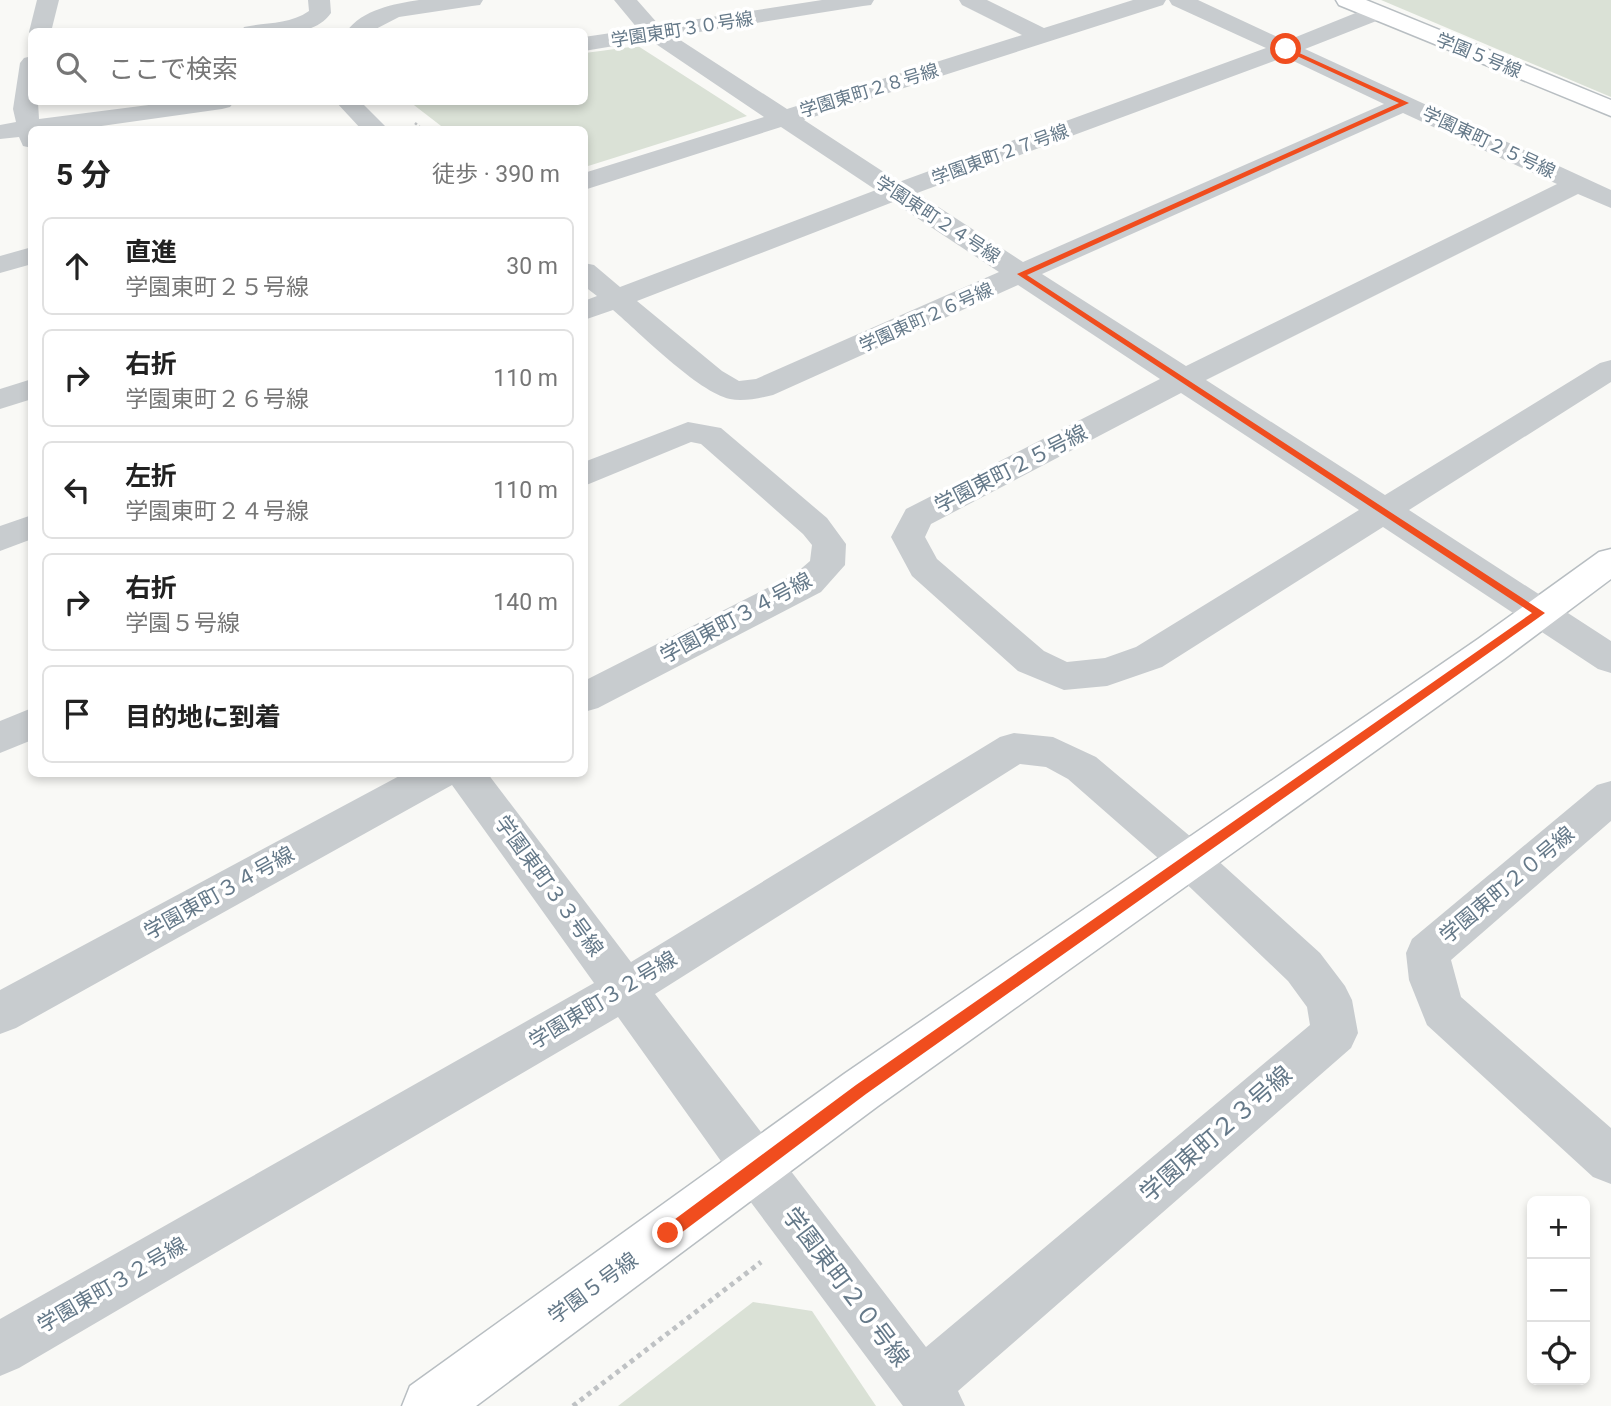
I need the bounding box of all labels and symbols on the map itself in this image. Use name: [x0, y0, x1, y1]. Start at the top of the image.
street label: 学園東町３０号線: [609, 7, 755, 51]
street label: 学園５号線: [1433, 28, 1525, 82]
route start: [1270, 33, 1301, 64]
street label: 学園東町２８号線: [797, 59, 941, 121]
street label: 学園東町２５号線: [1419, 102, 1559, 182]
street label: 学園東町２７号線: [929, 120, 1071, 188]
street label: 学園東町２４号線: [872, 171, 1004, 267]
street label: 学園東町２６号線: [856, 278, 996, 356]
street label: 学園東町２５号線: [931, 420, 1091, 518]
street label: 学園東町３４号線: [656, 568, 816, 668]
street label: 学園東町３３号線: [490, 811, 608, 961]
street label: 学園東町２０号線: [1435, 822, 1579, 948]
street label: 学園東町３４号線: [140, 842, 298, 944]
street label: 学園東町３２号線: [525, 946, 681, 1054]
street label: 学園東町２３号線: [1134, 1060, 1298, 1208]
street label: 学園東町２０号線: [777, 1202, 915, 1372]
route end: [652, 1217, 683, 1248]
street label: 学園東町３２号線: [33, 1233, 191, 1337]
street label: 学園５号線: [543, 1247, 643, 1329]

